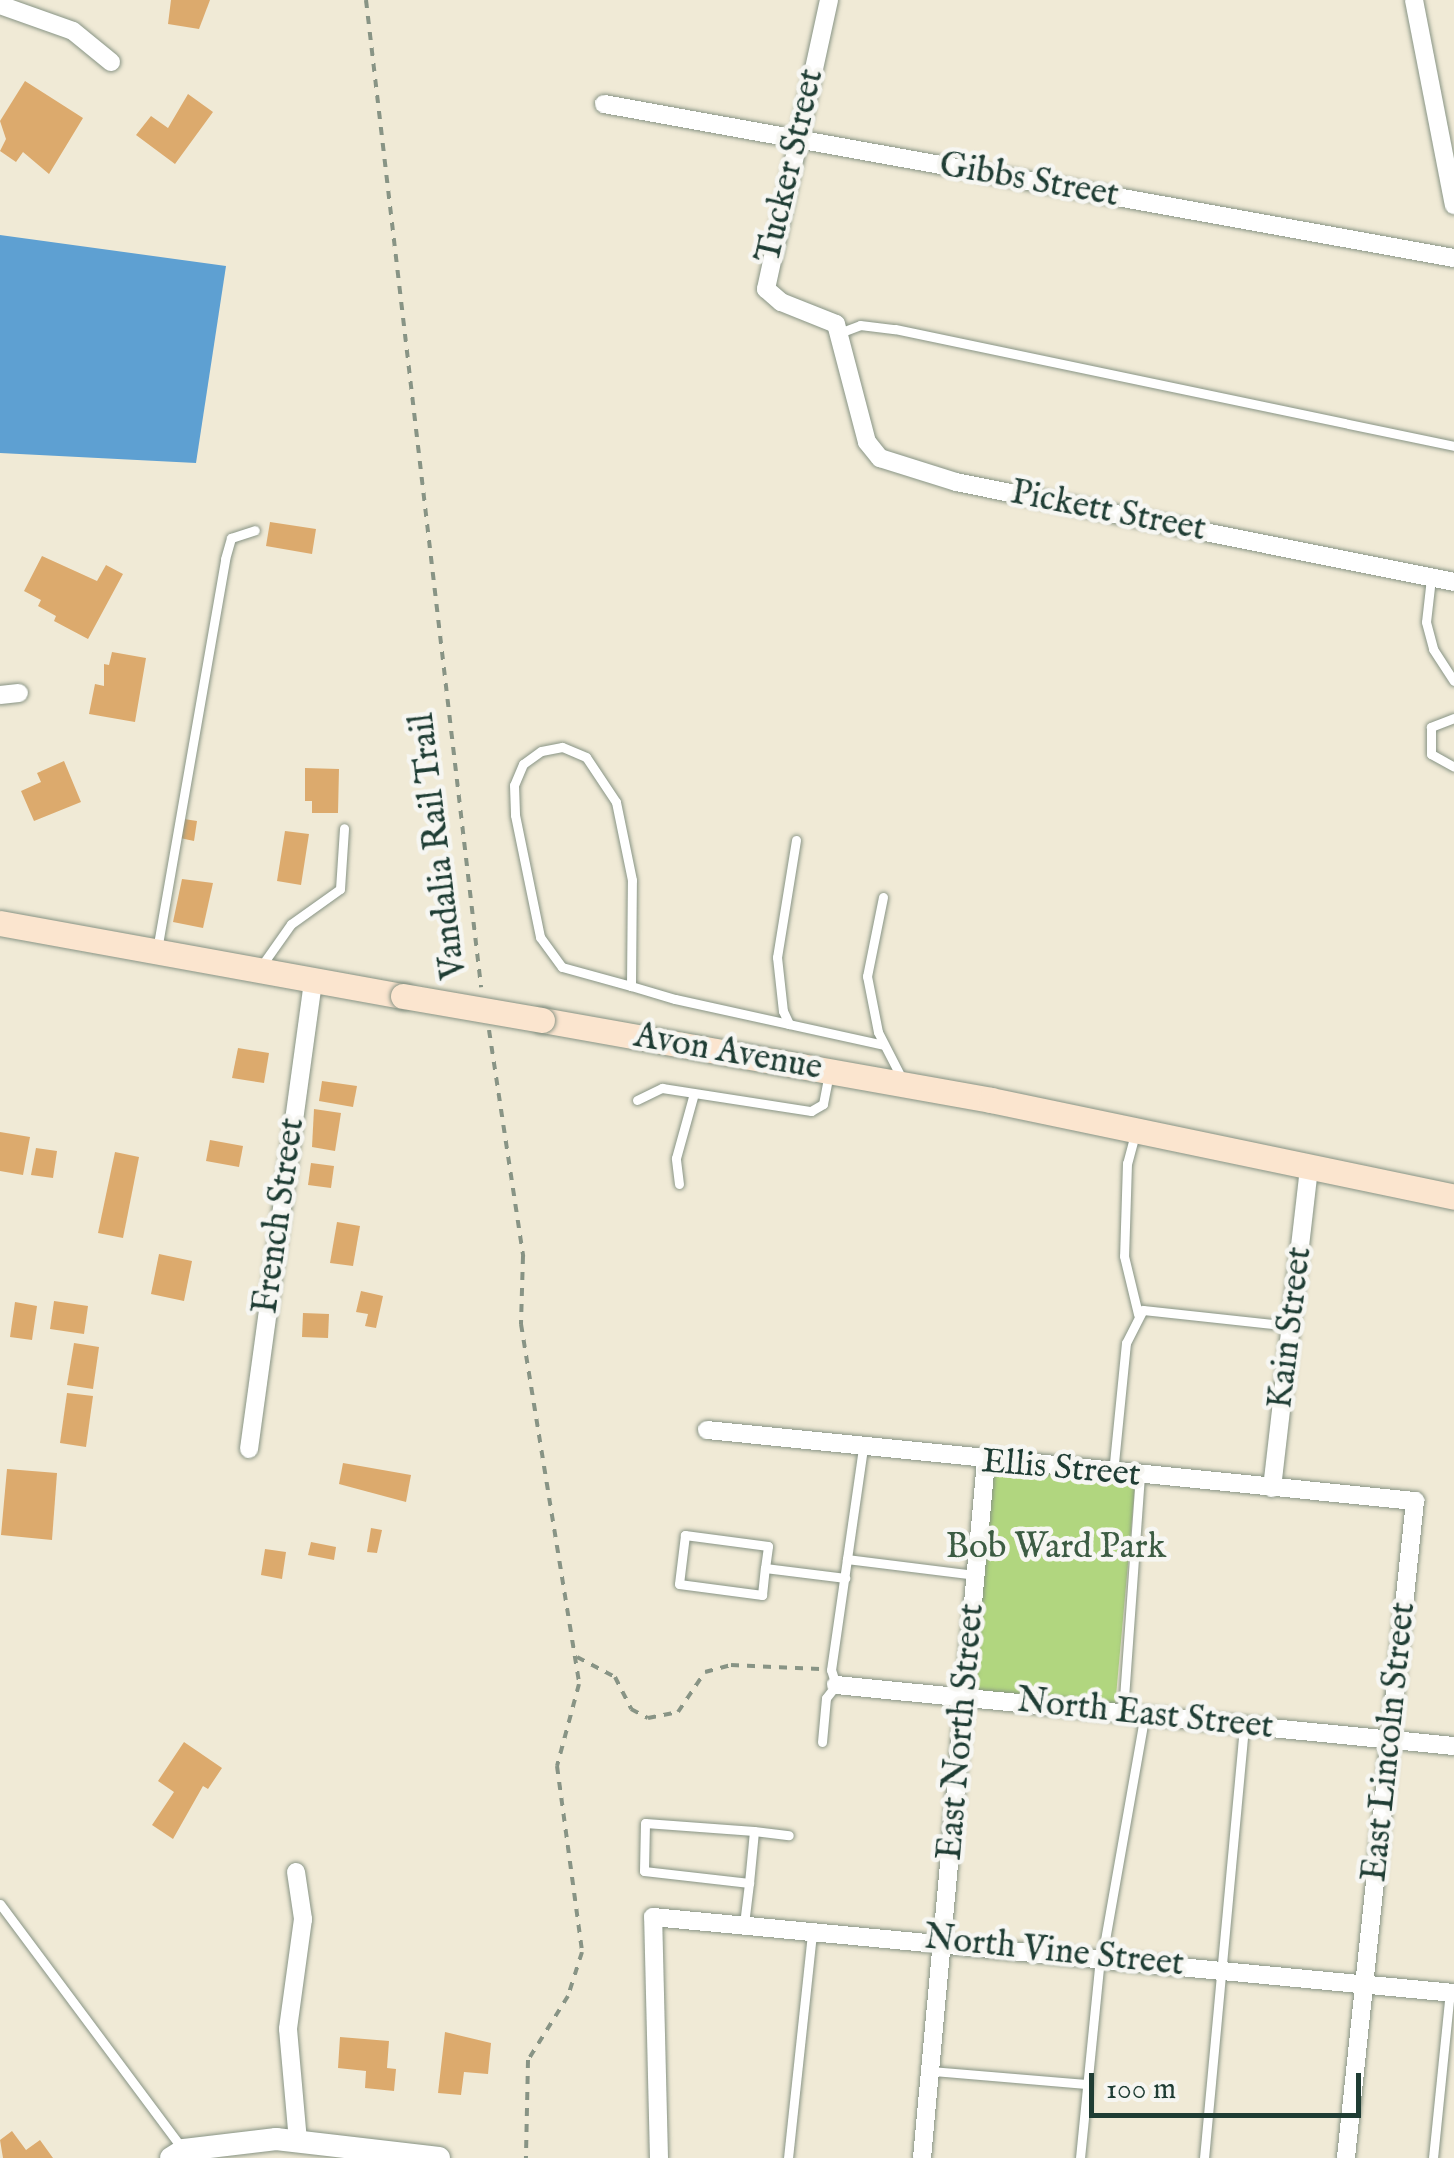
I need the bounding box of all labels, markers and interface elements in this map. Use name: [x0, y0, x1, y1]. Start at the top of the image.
street label: Tucker Street: [748, 65, 834, 267]
street label: Gibbs Street: [936, 145, 1122, 217]
street label: Pickett Street: [1007, 473, 1209, 551]
street label: Vandalia Rail Trail: [402, 711, 476, 981]
street label: Avon Avenue: [631, 1016, 825, 1090]
street label: French Street: [245, 1115, 315, 1317]
street label: Kain Street: [1260, 1245, 1322, 1411]
street label: Ellis Street: [980, 1441, 1142, 1497]
park label: Bob Ward Park: [946, 1527, 1166, 1569]
street label: East Lincoln Street: [1354, 1600, 1426, 1884]
street label: East North Street: [930, 1602, 994, 1862]
street label: North East Street: [1015, 1681, 1275, 1749]
street label: North Vine Street: [922, 1917, 1186, 1987]
scale bar: [1094, 2053, 1366, 2115]
text: 100 m: [1106, 2071, 1176, 2109]

